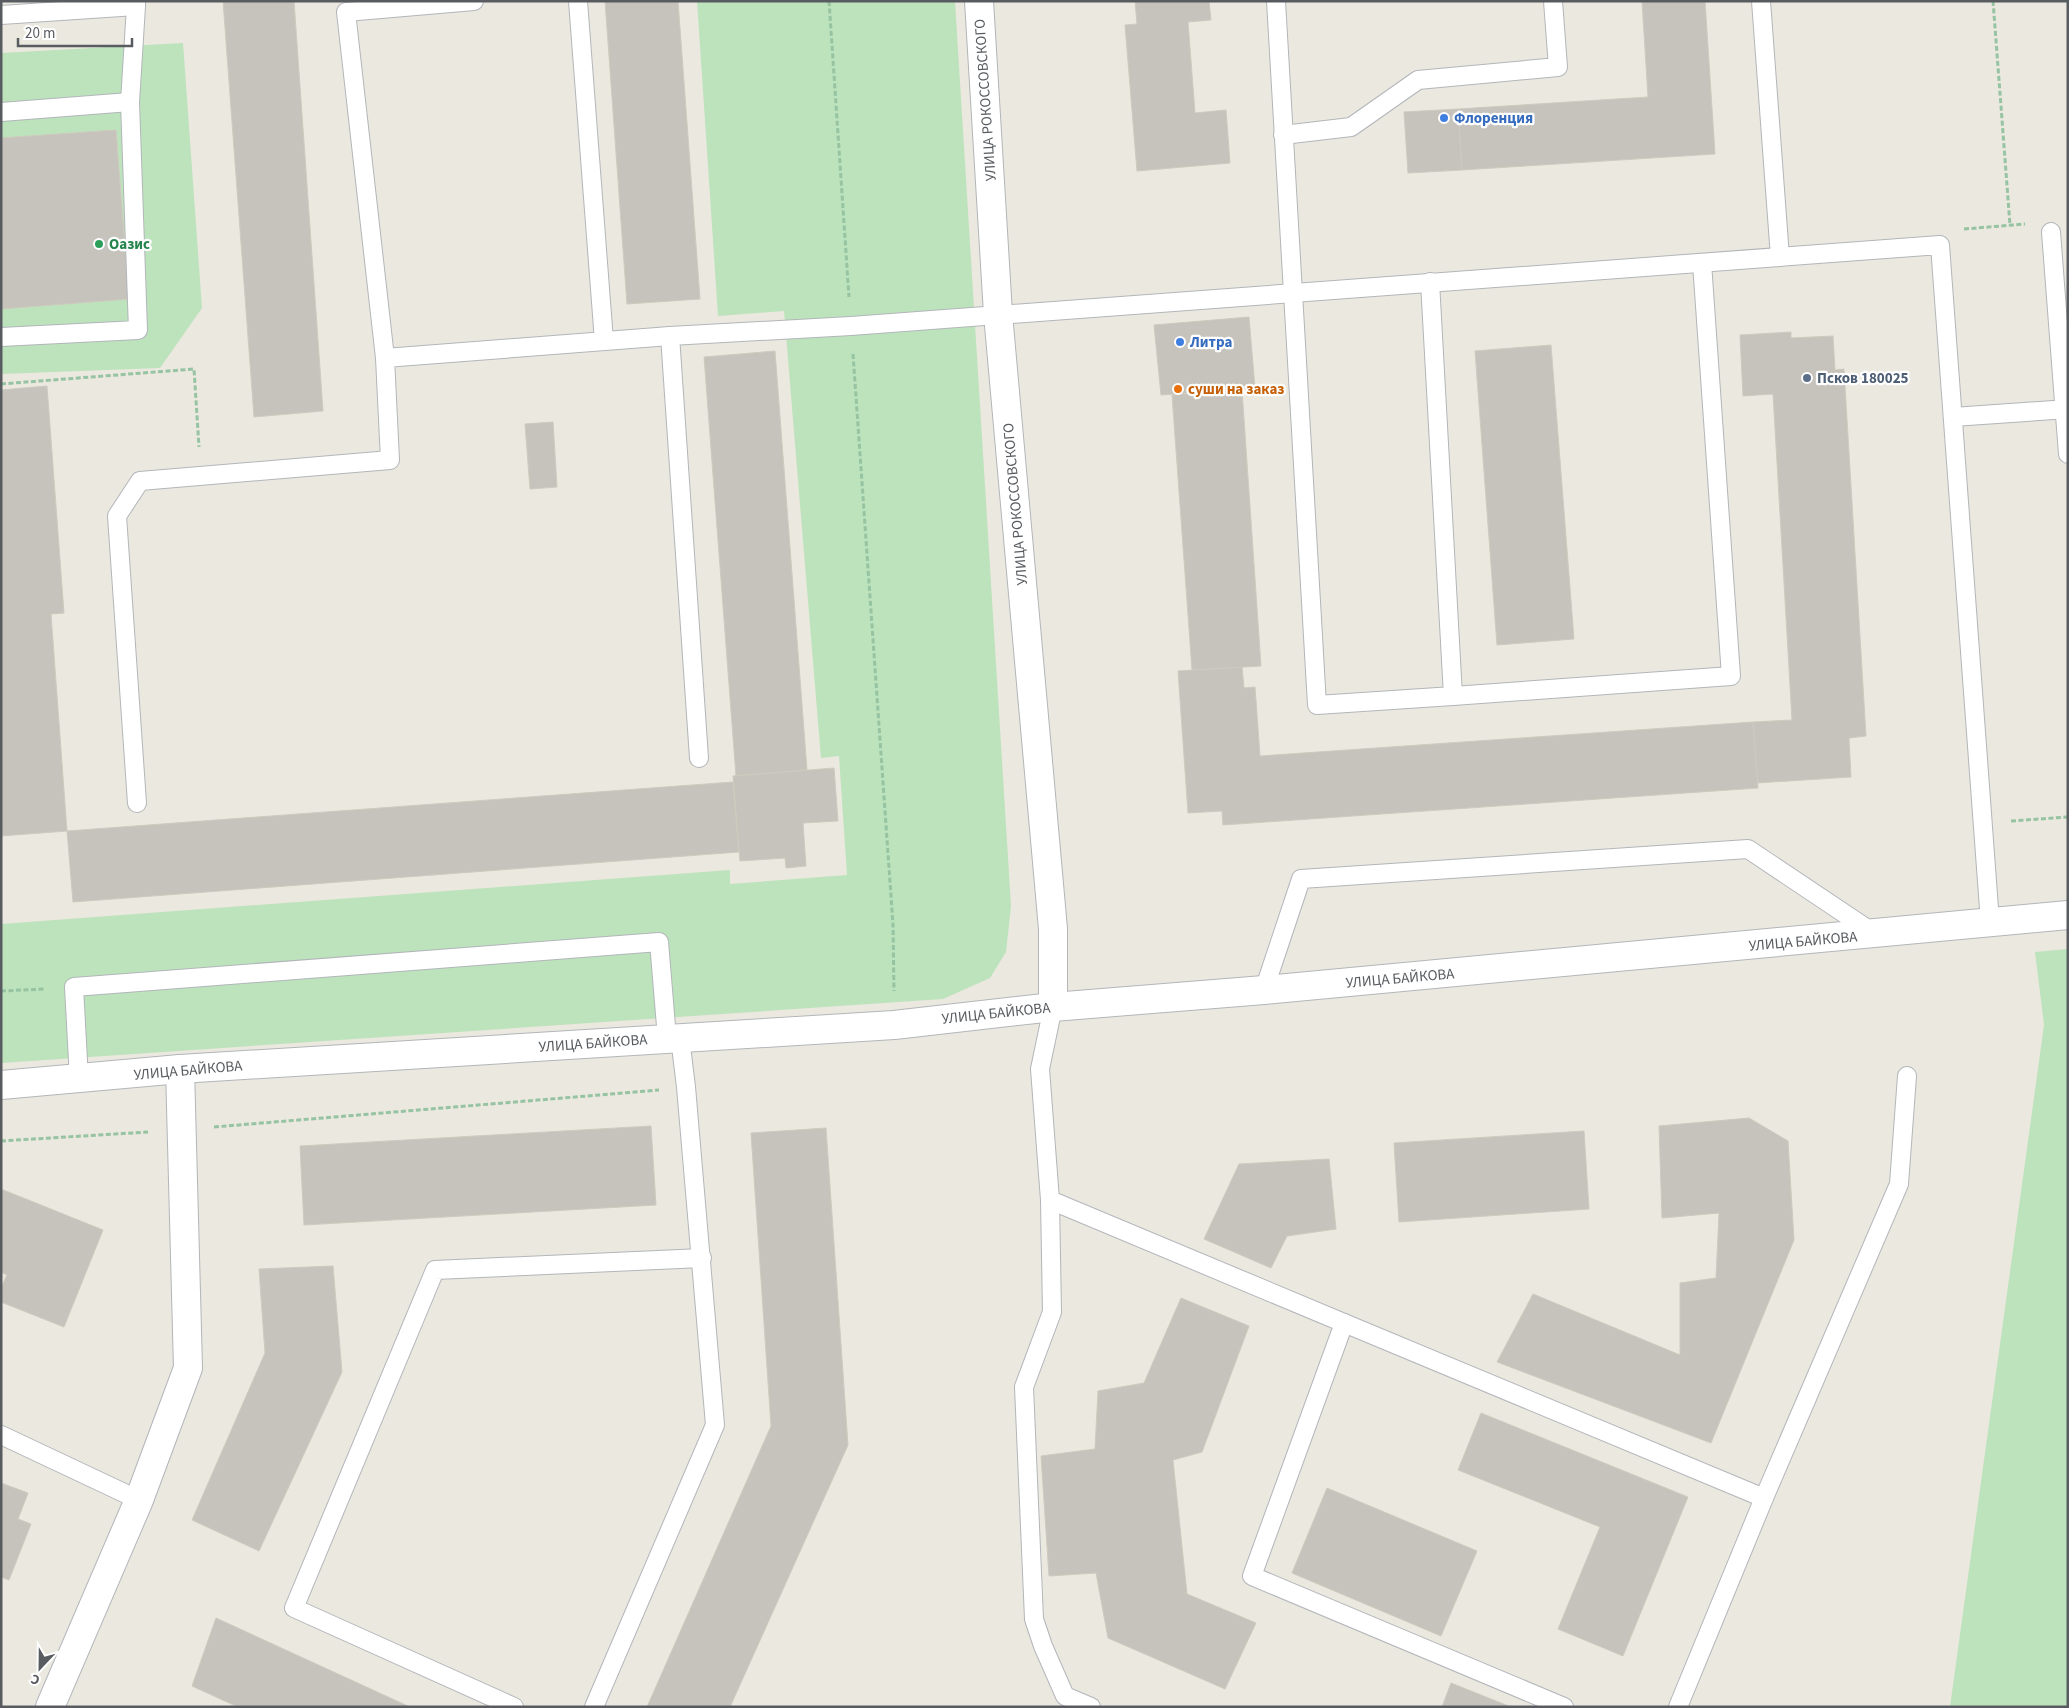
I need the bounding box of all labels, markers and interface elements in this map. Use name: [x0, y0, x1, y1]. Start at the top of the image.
scale bar: [18, 15, 131, 47]
street label: УЛИЦА РОКОССОВСКОГО: [969, 18, 1002, 182]
text: 20 m: [25, 23, 55, 44]
place label: Флоренция: [1454, 108, 1533, 129]
marker: Флоренция: [1438, 112, 1450, 124]
place label: Оазис: [109, 234, 150, 255]
marker: Оазис: [93, 238, 105, 250]
place label: Литра: [1189, 332, 1232, 353]
marker: Литра: [1174, 336, 1186, 348]
place label: Псков 180025: [1817, 368, 1909, 389]
marker: Псков 180025: [1801, 372, 1813, 384]
place label: суши на заказ: [1188, 379, 1284, 400]
marker: суши на заказ: [1172, 383, 1184, 395]
street label: УЛИЦА РОКОССОВСКОГО: [998, 422, 1033, 586]
street label: УЛИЦА БАЙКОВА: [1748, 926, 1859, 957]
street label: УЛИЦА БАЙКОВА: [1345, 963, 1456, 994]
street label: УЛИЦА БАЙКОВА: [941, 997, 1052, 1030]
street label: УЛИЦА БАЙКОВА: [538, 1029, 649, 1058]
street label: УЛИЦА БАЙКОВА: [133, 1055, 244, 1086]
north arrow: [15, 1643, 65, 1693]
text: С: [28, 1668, 43, 1690]

